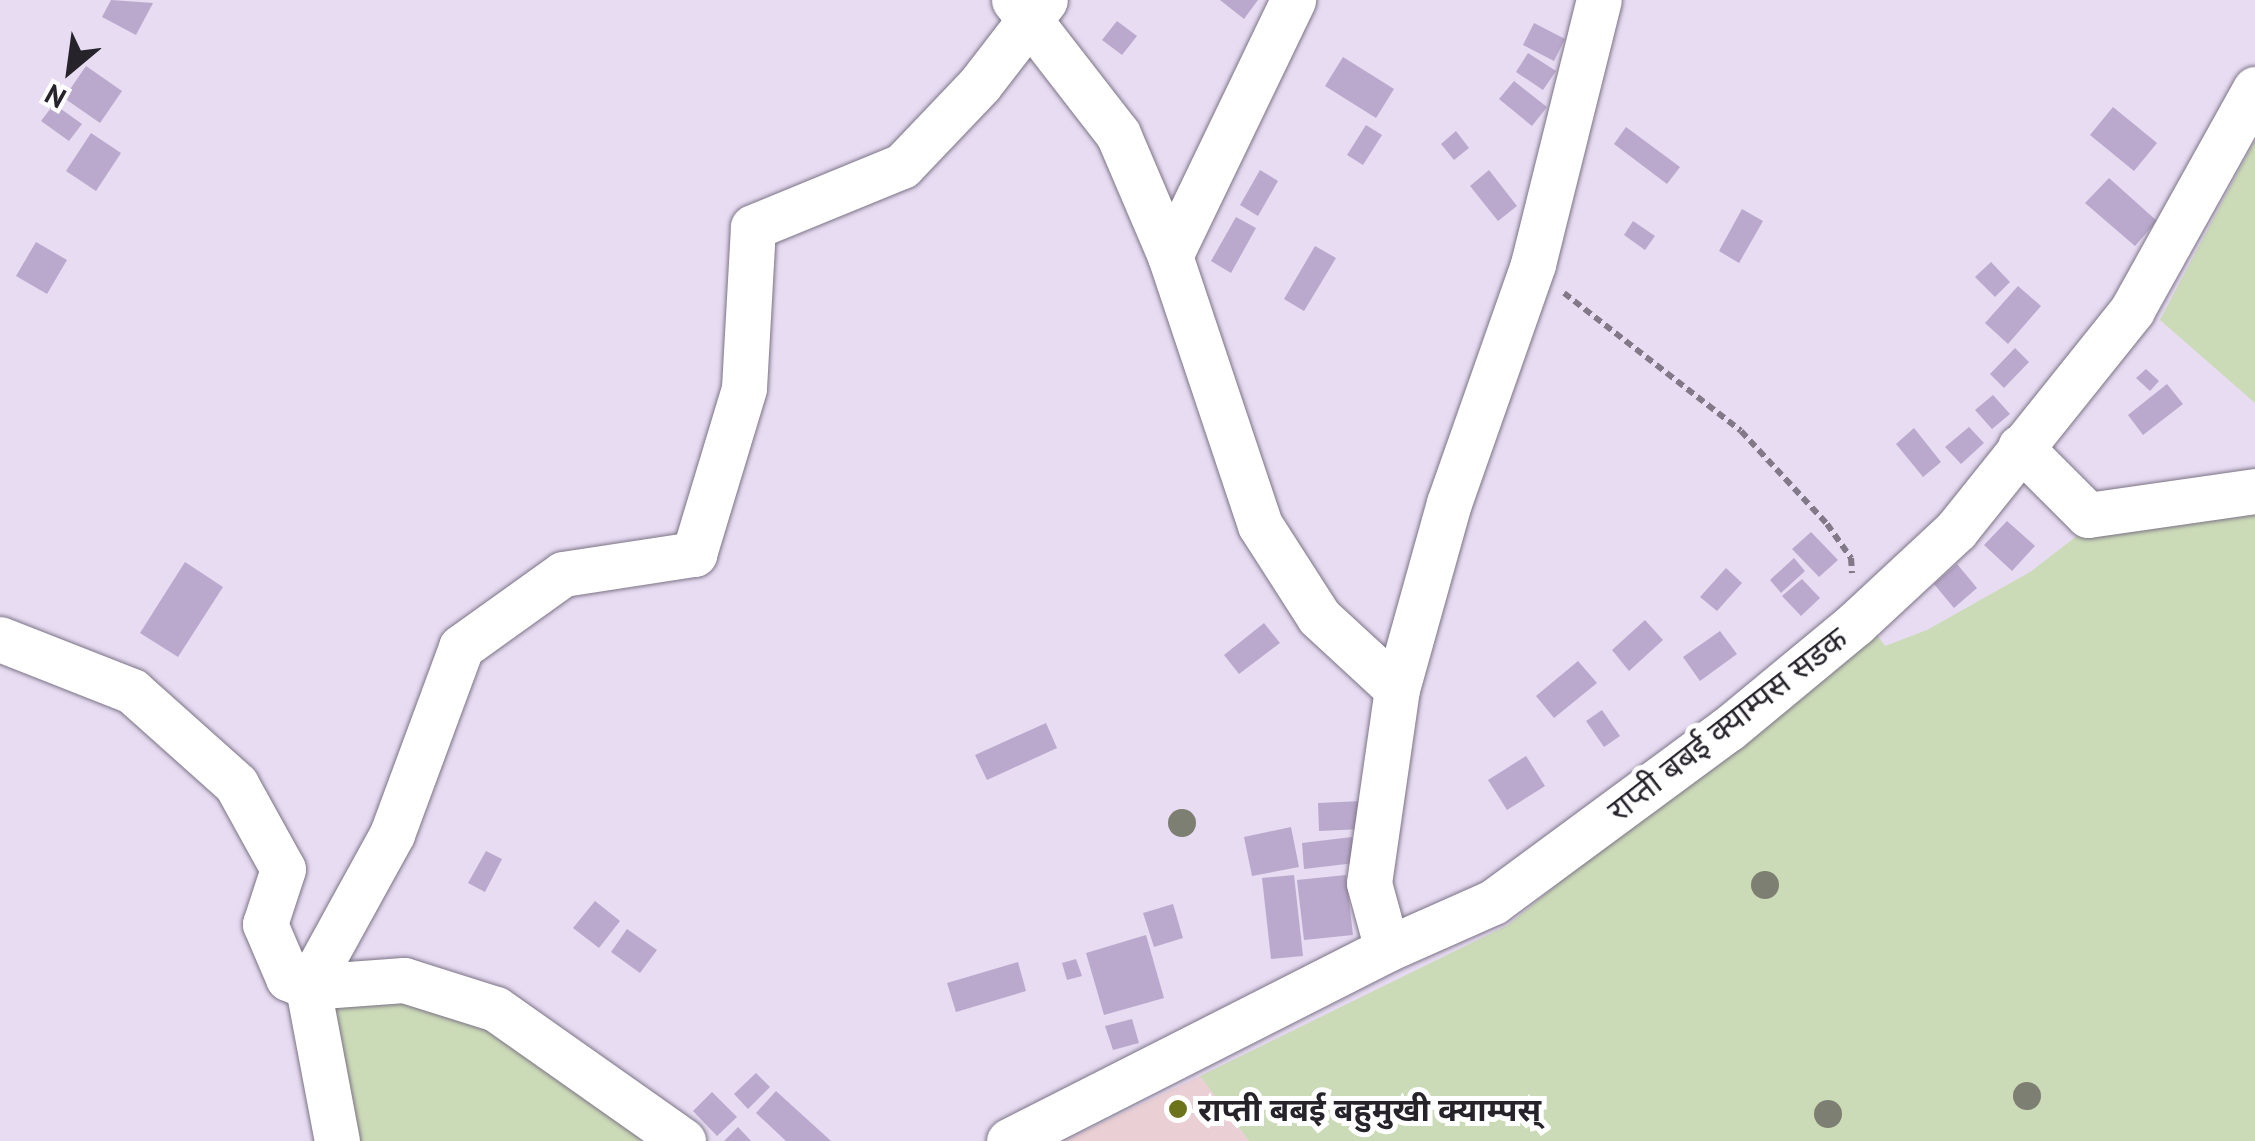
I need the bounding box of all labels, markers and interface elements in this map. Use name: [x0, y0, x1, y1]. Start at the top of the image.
north arrow: [20, 20, 120, 120]
text: N: [38, 76, 72, 117]
street label: राप्ती बबई क्याम्पस सडक: [1600, 619, 1854, 829]
place label: राप्ती बबई बहुमुखी क्याम्पस्: [1198, 1090, 1541, 1128]
marker: राप्ती बबई बहुमुखी क्याम्पस्: [1167, 1098, 1189, 1120]

